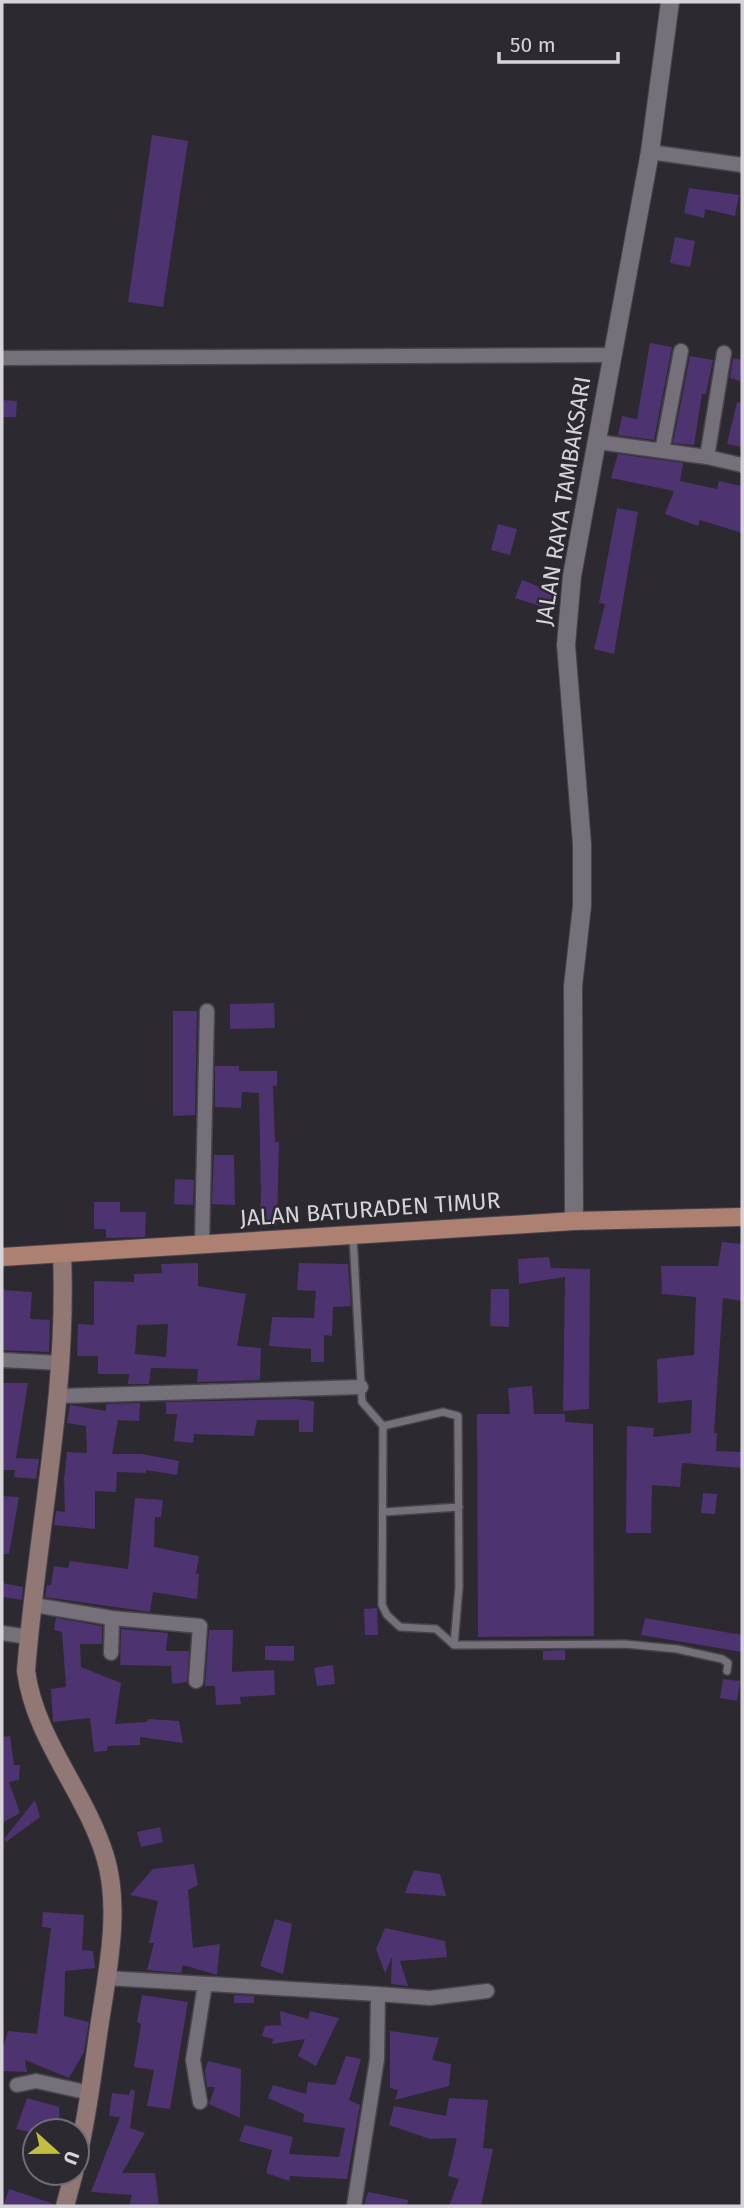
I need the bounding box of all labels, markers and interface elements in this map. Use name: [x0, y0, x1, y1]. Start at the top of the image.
scale bar: [499, 21, 618, 65]
text: 50 m: [510, 32, 556, 58]
street label: JALAN RAYA TAMBAKSARI: [529, 374, 597, 628]
street label: JALAN BATURADEN TIMUR: [239, 1186, 501, 1232]
north arrow: [21, 2117, 91, 2187]
text: U: [58, 2148, 84, 2168]

